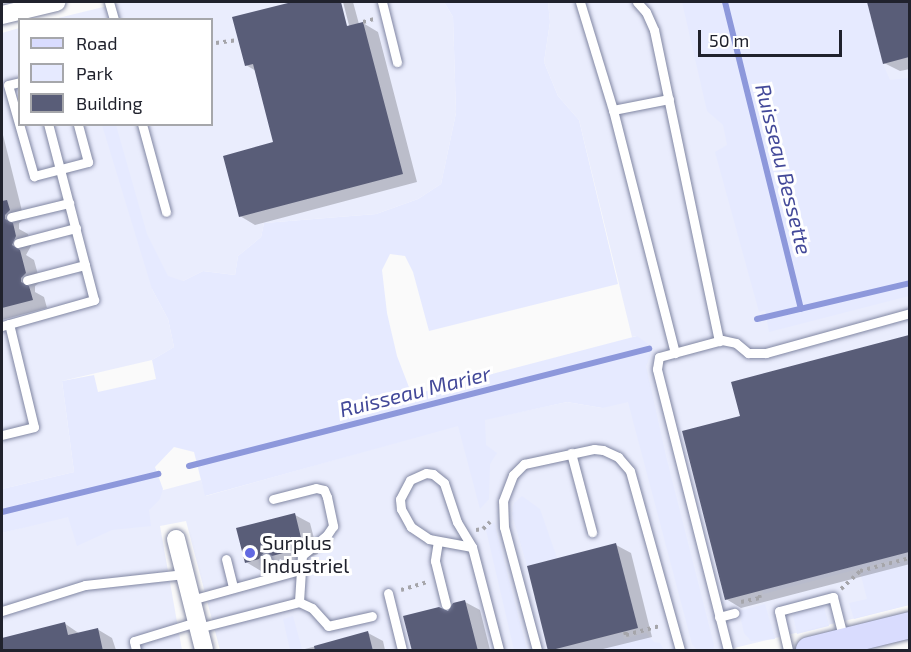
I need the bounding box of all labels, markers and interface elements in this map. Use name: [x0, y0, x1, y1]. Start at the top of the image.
legend: [18, 18, 213, 126]
scale bar: [701, 18, 845, 56]
text: 50 m: [709, 29, 749, 51]
text: Road: [76, 32, 117, 54]
text: Park: [76, 62, 113, 84]
water label: Ruisseau Bessette: [751, 81, 817, 257]
text: Building: [76, 92, 143, 114]
water label: Ruisseau Marier: [337, 360, 493, 422]
place label: Surplus Industriel: [262, 530, 349, 577]
marker: Surplus Industriel: [243, 546, 257, 560]

